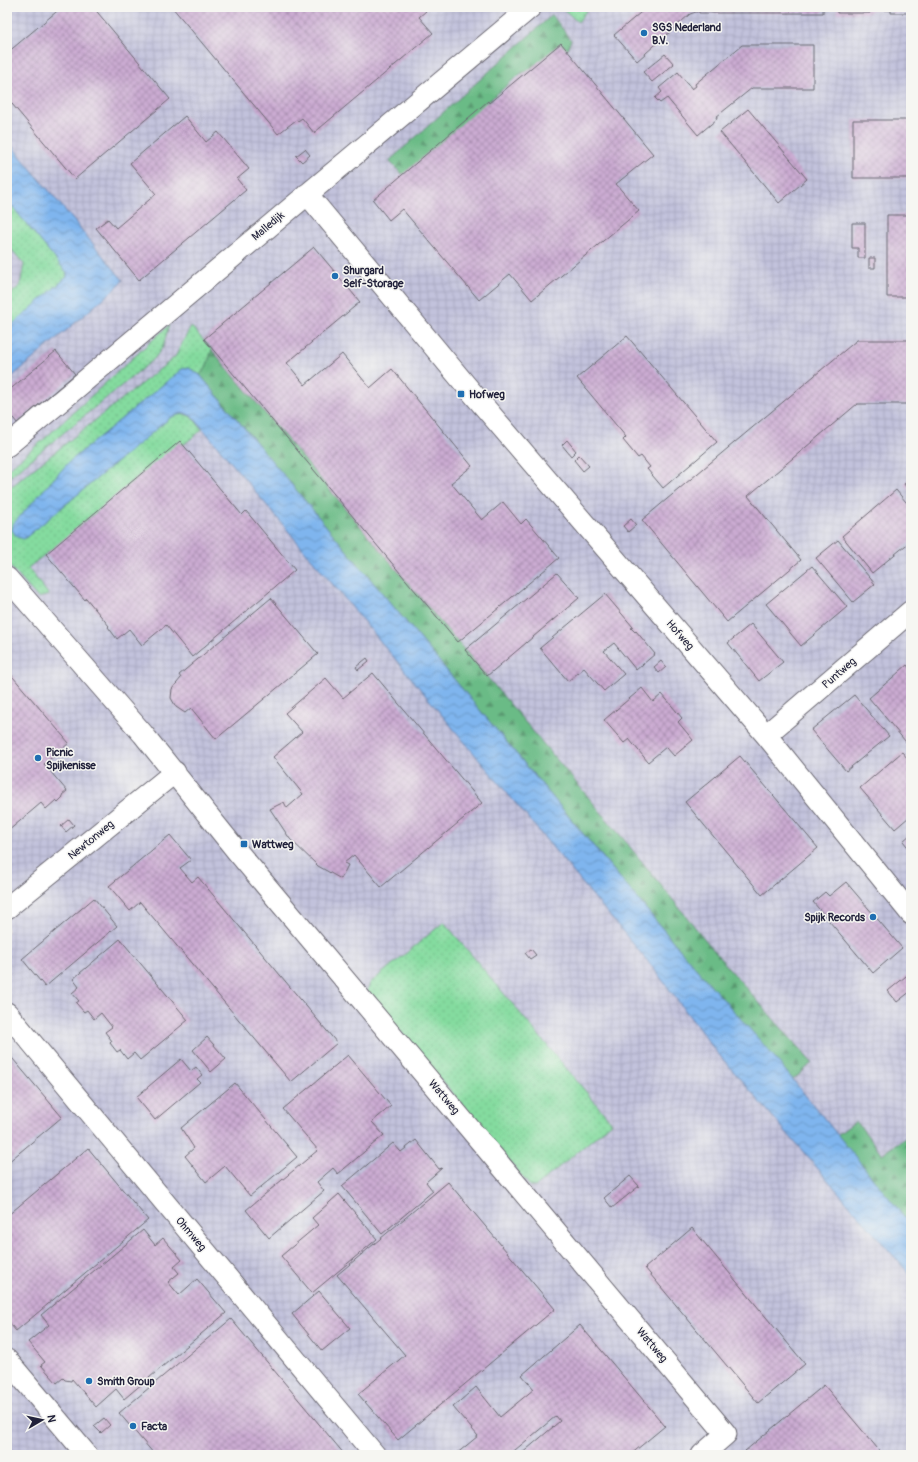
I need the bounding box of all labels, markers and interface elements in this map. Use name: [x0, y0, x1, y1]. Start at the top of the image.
place label: SGS Nederland B.V.: [652, 21, 721, 47]
marker: SGS Nederland B.V.: [639, 28, 649, 38]
street label: Malledijk: [249, 208, 287, 243]
place label: Shurgard Self-Storage: [343, 264, 404, 290]
marker: Shurgard Self-Storage: [330, 271, 340, 281]
place label: Hofweg: [469, 388, 505, 401]
marker: Hofweg: [456, 389, 466, 399]
street label: Hofweg: [663, 617, 697, 653]
street label: Puntweg: [819, 654, 859, 691]
place label: Picnic Spijkenisse: [46, 746, 96, 772]
marker: Picnic Spijkenisse: [33, 753, 43, 763]
street label: Newtonweg: [65, 817, 117, 862]
place label: Wattweg: [252, 838, 294, 851]
marker: Wattweg: [239, 839, 249, 849]
place label: Spijk Records: [804, 911, 865, 924]
marker: Spijk Records: [868, 912, 878, 922]
street label: Wattweg: [426, 1077, 463, 1117]
street label: Ohmweg: [173, 1214, 209, 1254]
street label: Wattweg: [634, 1325, 671, 1365]
place label: Smith Group: [97, 1375, 155, 1388]
marker: Smith Group: [84, 1376, 94, 1386]
north arrow: [22, 1400, 62, 1440]
text: N: [44, 1414, 58, 1424]
place label: Facta: [141, 1420, 167, 1433]
marker: Facta: [128, 1421, 138, 1431]

